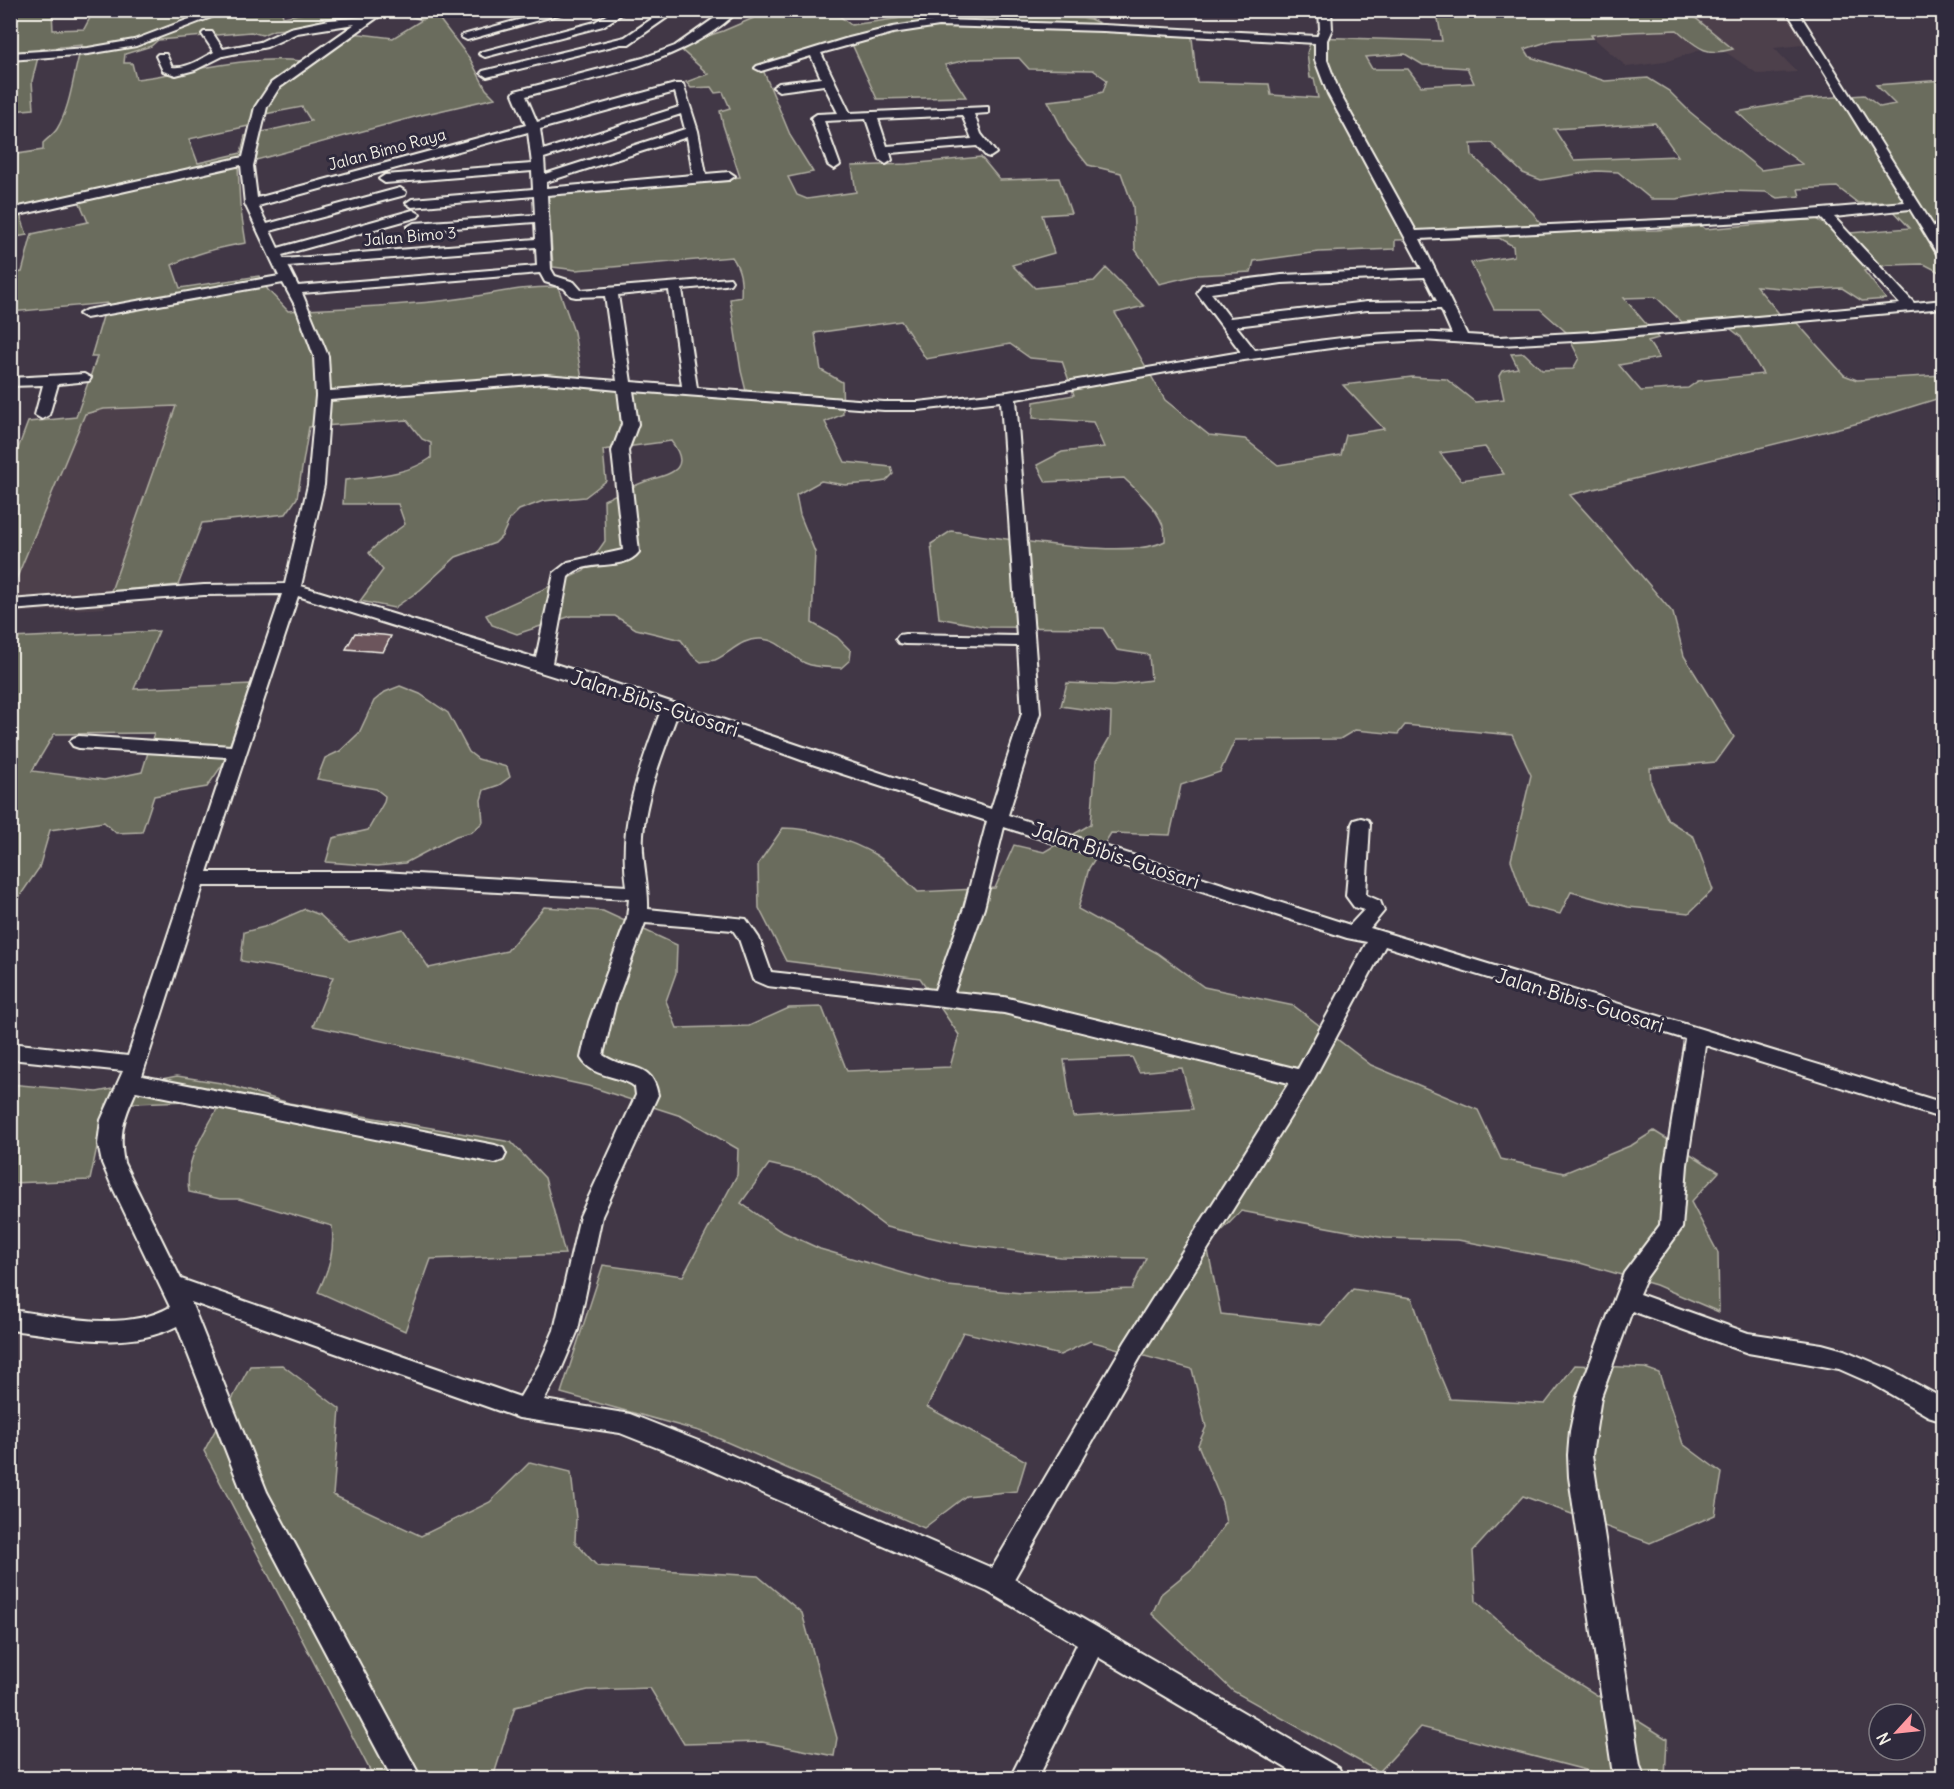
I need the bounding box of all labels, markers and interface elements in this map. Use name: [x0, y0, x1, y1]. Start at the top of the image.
street label: Jalan Bimo Raya: [326, 124, 448, 174]
street label: Jalan Bimo 3: [363, 222, 457, 250]
street label: Jalan Bibis-Guosari: [568, 664, 742, 742]
street label: Jalan Bibis-Guosari: [1029, 816, 1203, 894]
street label: Jalan Bibis-Guosari: [1493, 962, 1667, 1038]
north arrow: [1867, 1702, 1927, 1762]
text: N: [1872, 1729, 1895, 1748]

